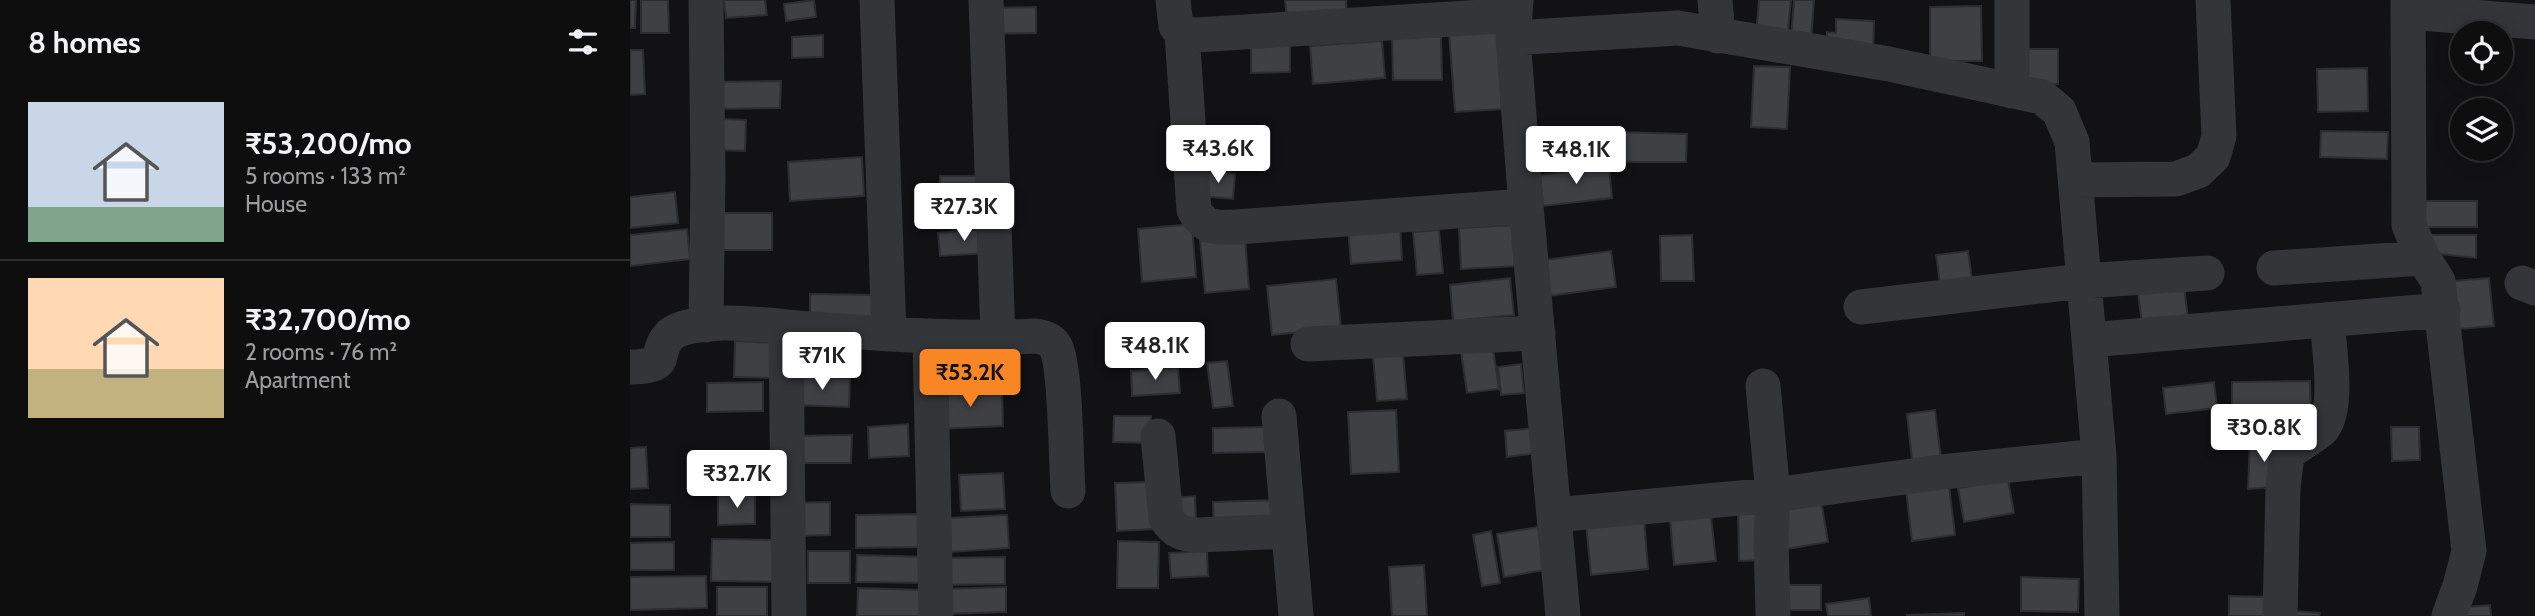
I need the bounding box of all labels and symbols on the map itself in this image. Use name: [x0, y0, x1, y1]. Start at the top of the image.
pin: ₹43.6K: [1161, 125, 1275, 185]
pin: ₹48.1K: [1519, 127, 1633, 186]
pin: ₹27.3K: [907, 184, 1021, 243]
pin: ₹48.1K: [1098, 322, 1212, 382]
pin: ₹71K: [781, 332, 863, 392]
pin: ₹53.2K: [913, 350, 1027, 409]
pin: ₹30.8K: [2207, 405, 2321, 464]
pin: ₹32.7K: [680, 450, 794, 510]

